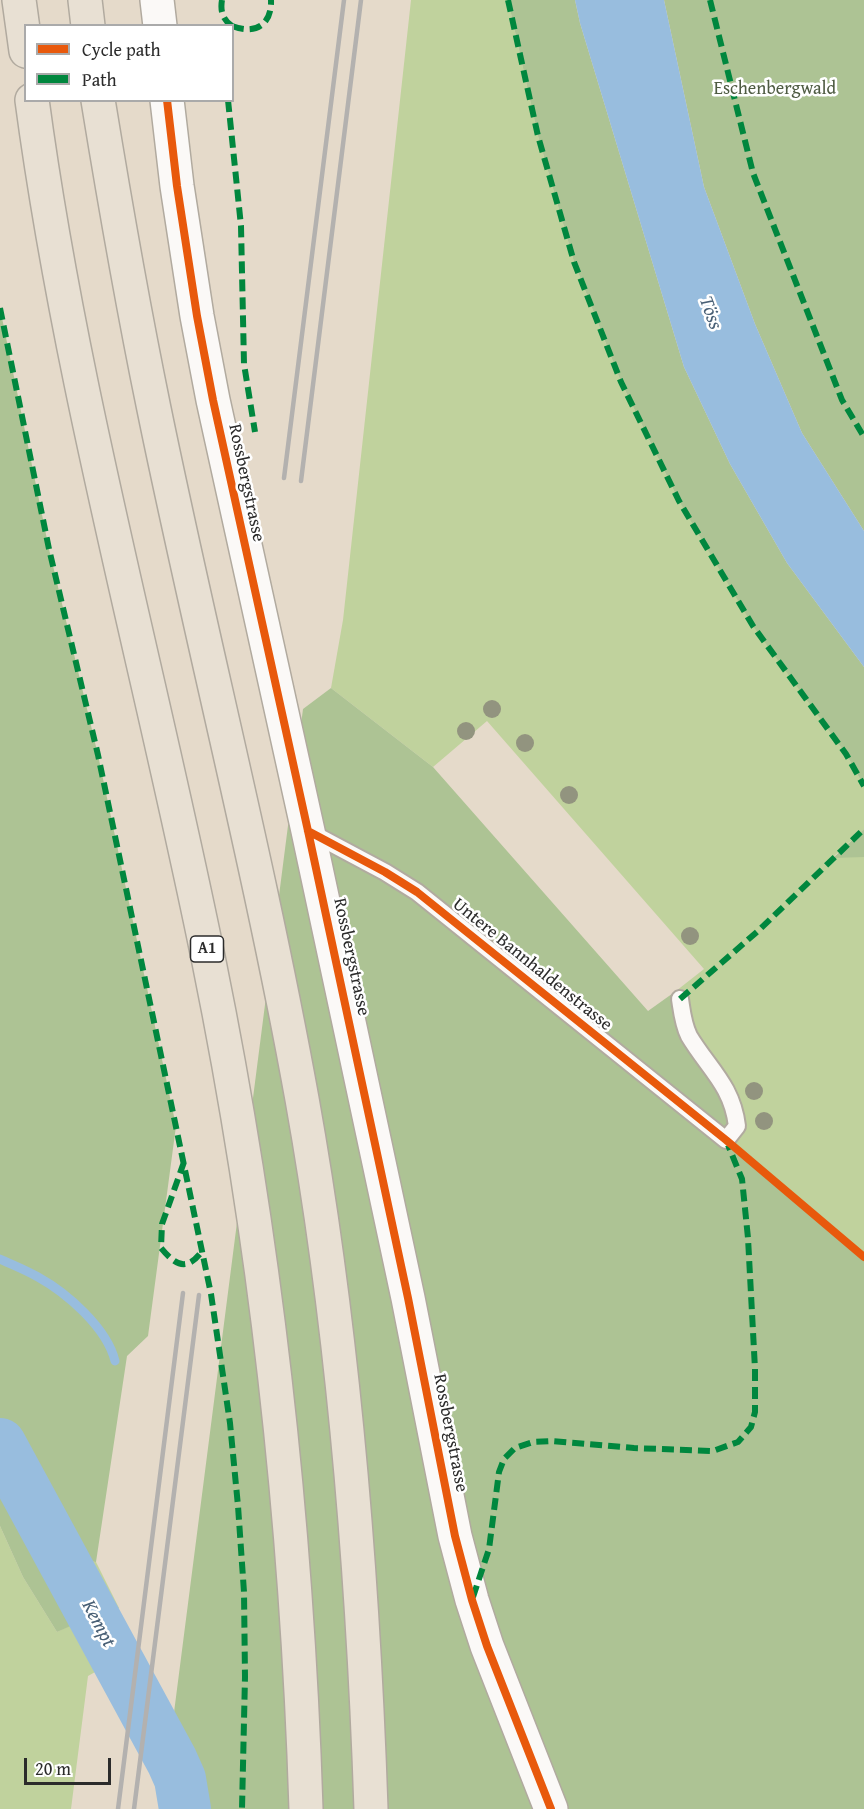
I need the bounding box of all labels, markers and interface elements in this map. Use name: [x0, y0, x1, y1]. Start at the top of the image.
legend: [24, 24, 234, 102]
text: Cycle path: [82, 36, 161, 63]
text: Path: [82, 66, 117, 93]
park label: Eschenbergwald: [714, 78, 836, 100]
water label: Töss: [693, 293, 727, 333]
street label: Rossbergstrasse: [223, 422, 269, 544]
street label: Untere Bannhaldenstrasse: [448, 894, 616, 1036]
street label: Rossbergstrasse: [328, 896, 374, 1018]
road number: A1: [190, 936, 224, 962]
street label: Rossbergstrasse: [428, 1372, 472, 1494]
water label: Kempt: [76, 1596, 120, 1652]
scale bar: [27, 1746, 114, 1784]
text: 20 m: [35, 1755, 71, 1782]

